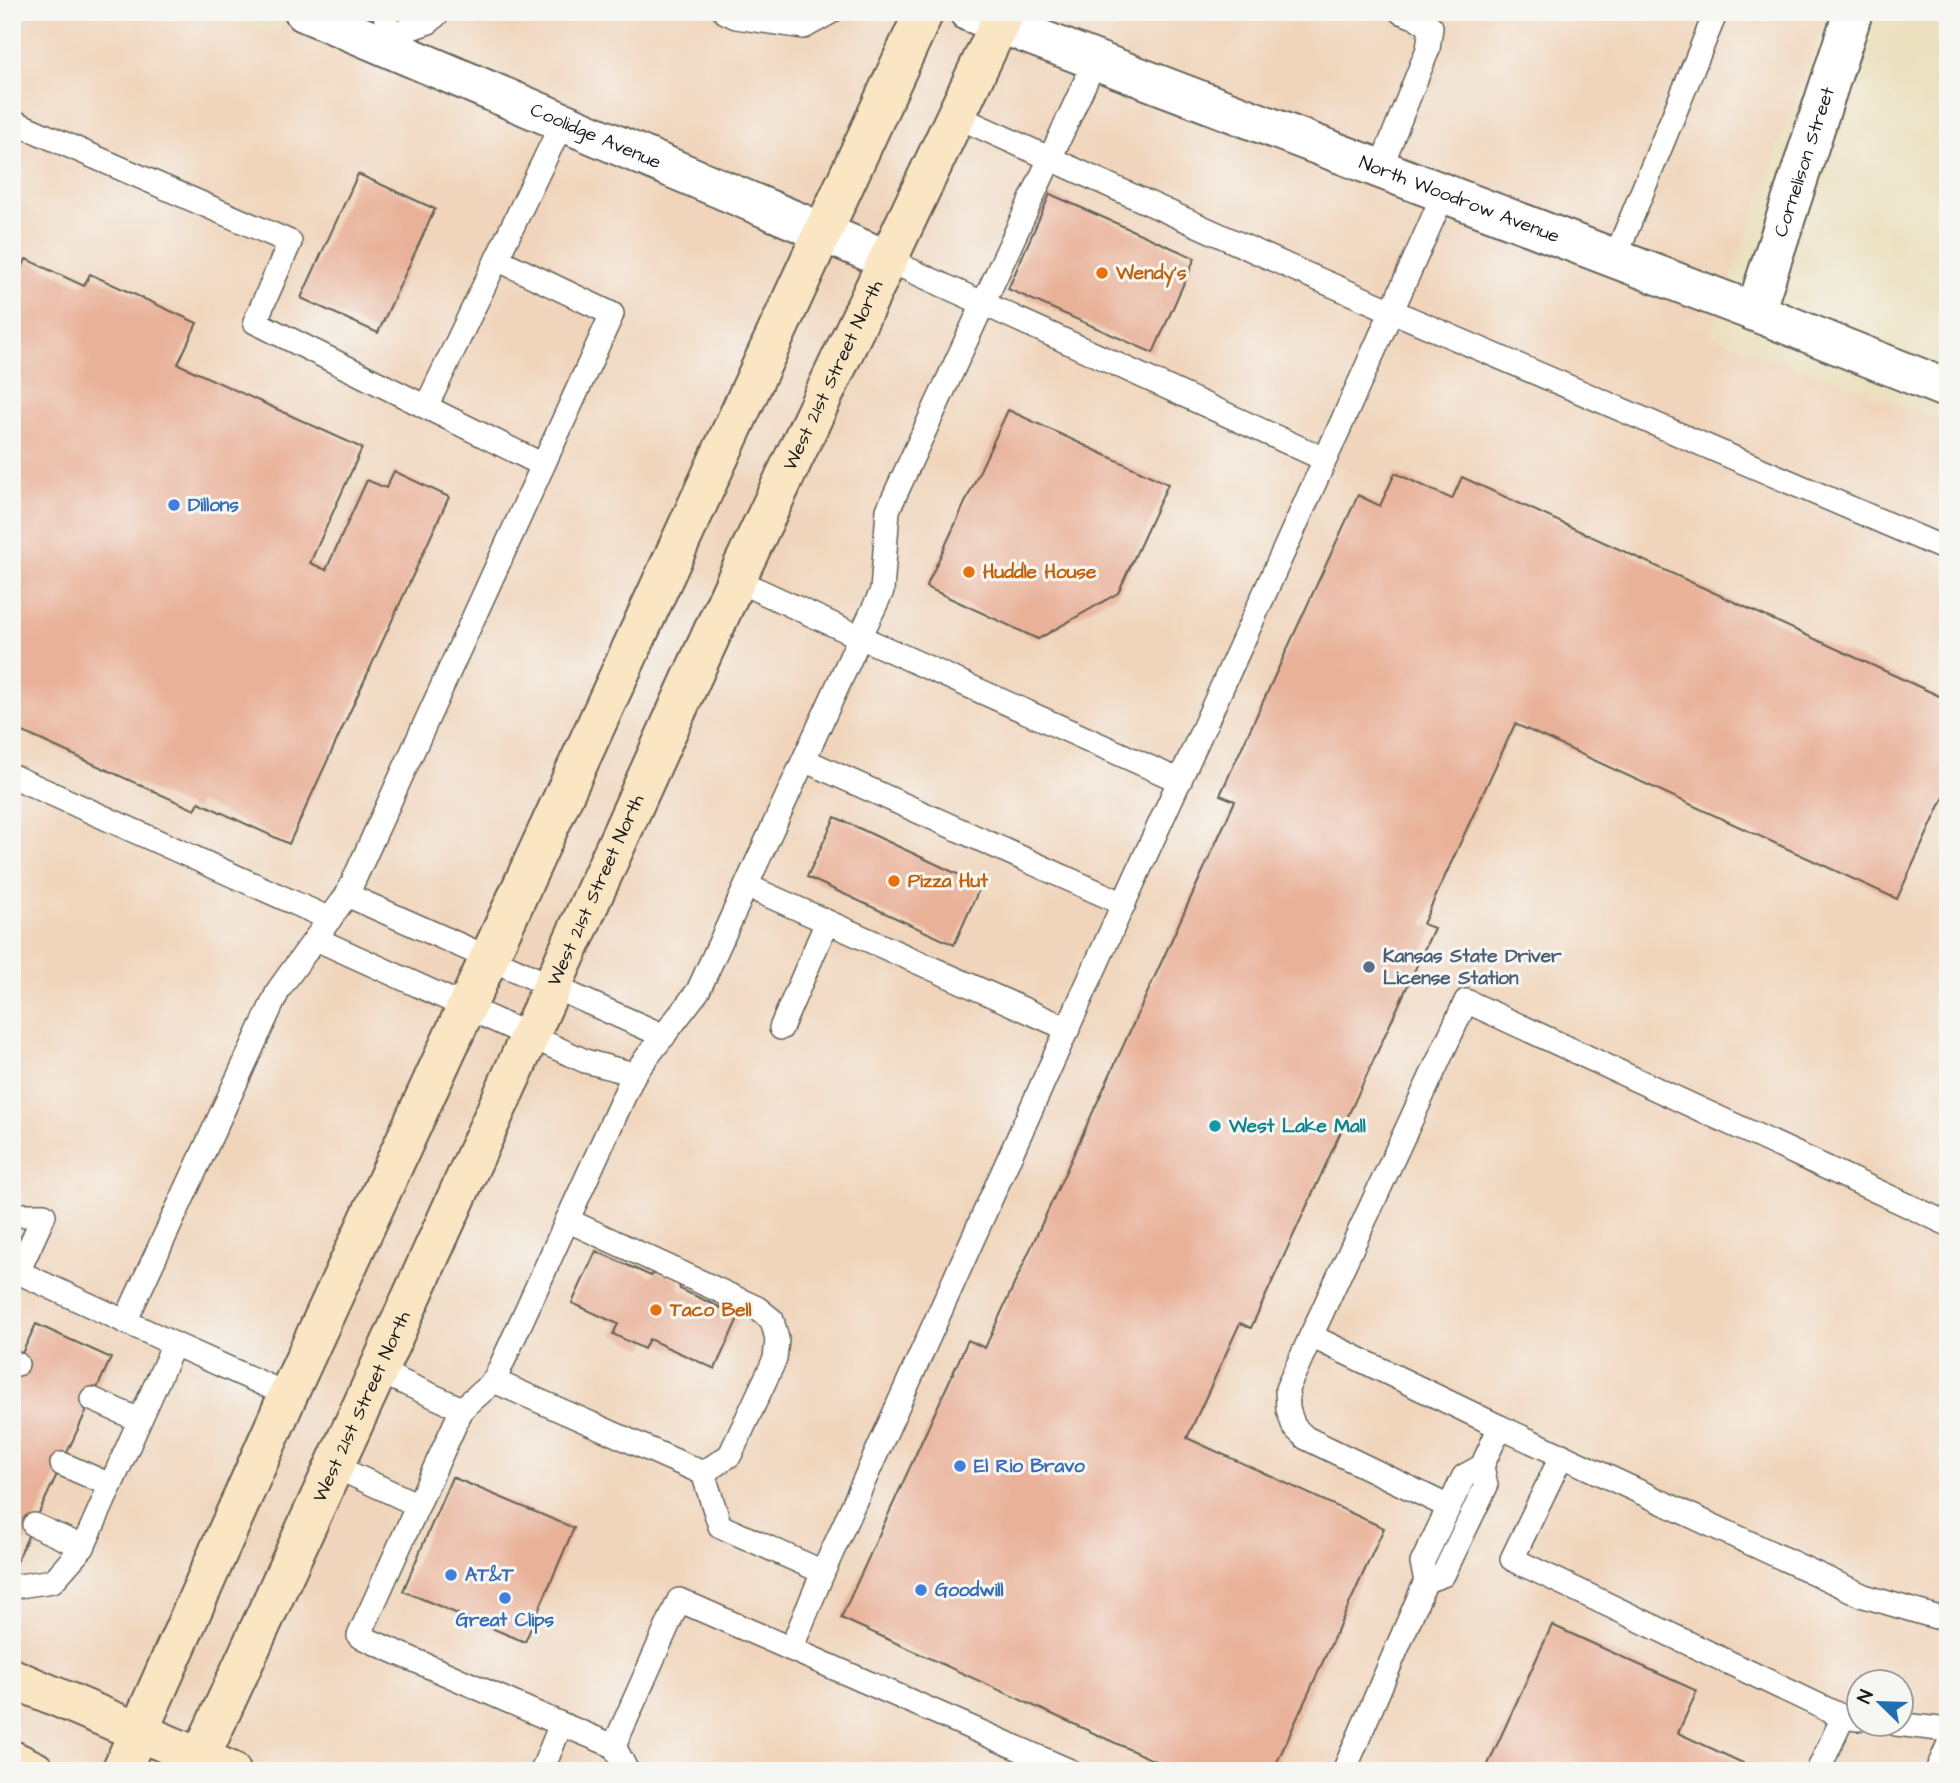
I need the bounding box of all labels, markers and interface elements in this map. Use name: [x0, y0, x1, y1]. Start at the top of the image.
street label: Cornelison Street: [1767, 83, 1841, 240]
street label: Coolidge Avenue: [526, 96, 665, 176]
street label: North Woodrow Avenue: [1355, 149, 1564, 250]
place label: Wendy's: [1115, 260, 1187, 288]
marker: Wendy's: [1094, 265, 1110, 281]
street label: West 21st Street North: [776, 275, 890, 475]
place label: Dillons: [188, 492, 239, 519]
marker: Dillons: [166, 497, 182, 513]
place label: Huddle House: [983, 559, 1097, 586]
marker: Huddle House: [961, 564, 977, 580]
street label: West 21st Street North: [540, 790, 651, 990]
place label: Pizza Hut: [908, 868, 988, 895]
marker: Pizza Hut: [886, 873, 902, 889]
place label: Kansas State Driver License Station: [1383, 943, 1562, 992]
marker: Kansas State Driver License Station: [1361, 959, 1377, 975]
place label: West Lake Mall: [1228, 1113, 1366, 1140]
marker: West Lake Mall: [1207, 1118, 1223, 1134]
place label: Taco Bell: [669, 1297, 752, 1324]
marker: Taco Bell: [648, 1302, 664, 1318]
street label: West 21st Street North: [306, 1306, 417, 1507]
place label: El Rio Bravo: [974, 1453, 1085, 1480]
marker: El Rio Bravo: [952, 1458, 968, 1474]
place label: AT&T: [465, 1562, 515, 1589]
marker: AT&T: [443, 1567, 459, 1583]
place label: Goodwill: [935, 1577, 1004, 1604]
marker: Goodwill: [913, 1582, 929, 1598]
marker: Great Clips: [497, 1590, 513, 1606]
place label: Great Clips: [456, 1607, 555, 1634]
north arrow: [1844, 1668, 1914, 1738]
text: N: [1851, 1686, 1881, 1708]

